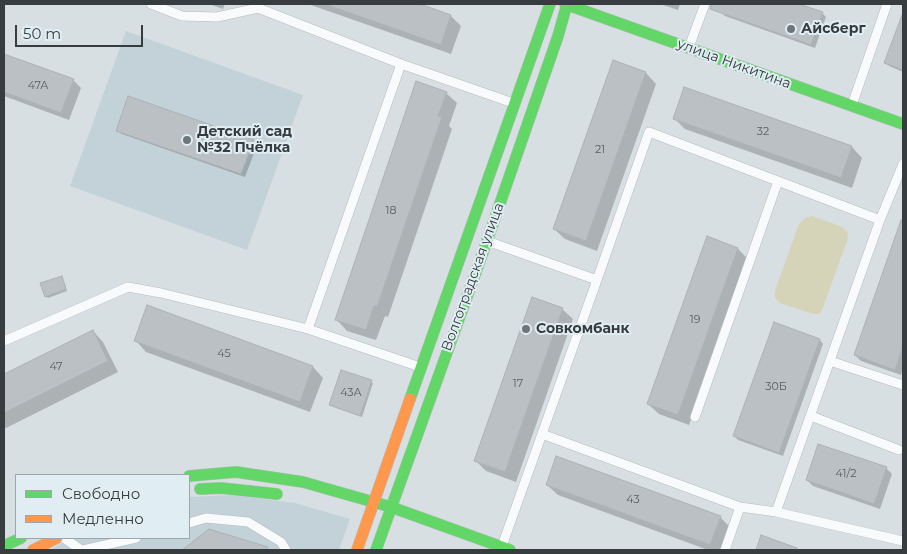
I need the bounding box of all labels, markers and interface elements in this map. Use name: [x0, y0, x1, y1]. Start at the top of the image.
scale bar: [18, 15, 145, 47]
place label: Айсберг: [801, 21, 866, 37]
marker: Айсберг: [785, 23, 797, 35]
text: 50 m: [23, 24, 61, 43]
street label: улица Никитина: [675, 36, 793, 92]
house number: 47А: [28, 79, 48, 93]
place label: Детский сад №32 Пчёлка: [197, 124, 292, 156]
house number: 32: [757, 125, 769, 139]
marker: Детский сад №32 Пчёлка: [181, 134, 193, 146]
house number: 21: [595, 143, 605, 157]
street label: Волгоградская улица: [438, 200, 508, 354]
house number: 18: [386, 204, 396, 218]
house number: 19: [690, 313, 700, 327]
place label: Совкомбанк: [536, 321, 630, 337]
marker: Совкомбанк: [520, 323, 532, 335]
house number: 45: [217, 347, 231, 361]
house number: 47: [49, 360, 63, 374]
house number: 17: [513, 377, 523, 391]
house number: 30Б: [765, 380, 787, 394]
house number: 43А: [340, 386, 362, 400]
house number: 41/2: [836, 467, 856, 481]
legend: [15, 474, 190, 539]
text: Свободно: [62, 484, 140, 503]
house number: 43: [626, 493, 640, 507]
text: Медленно: [62, 509, 144, 528]

